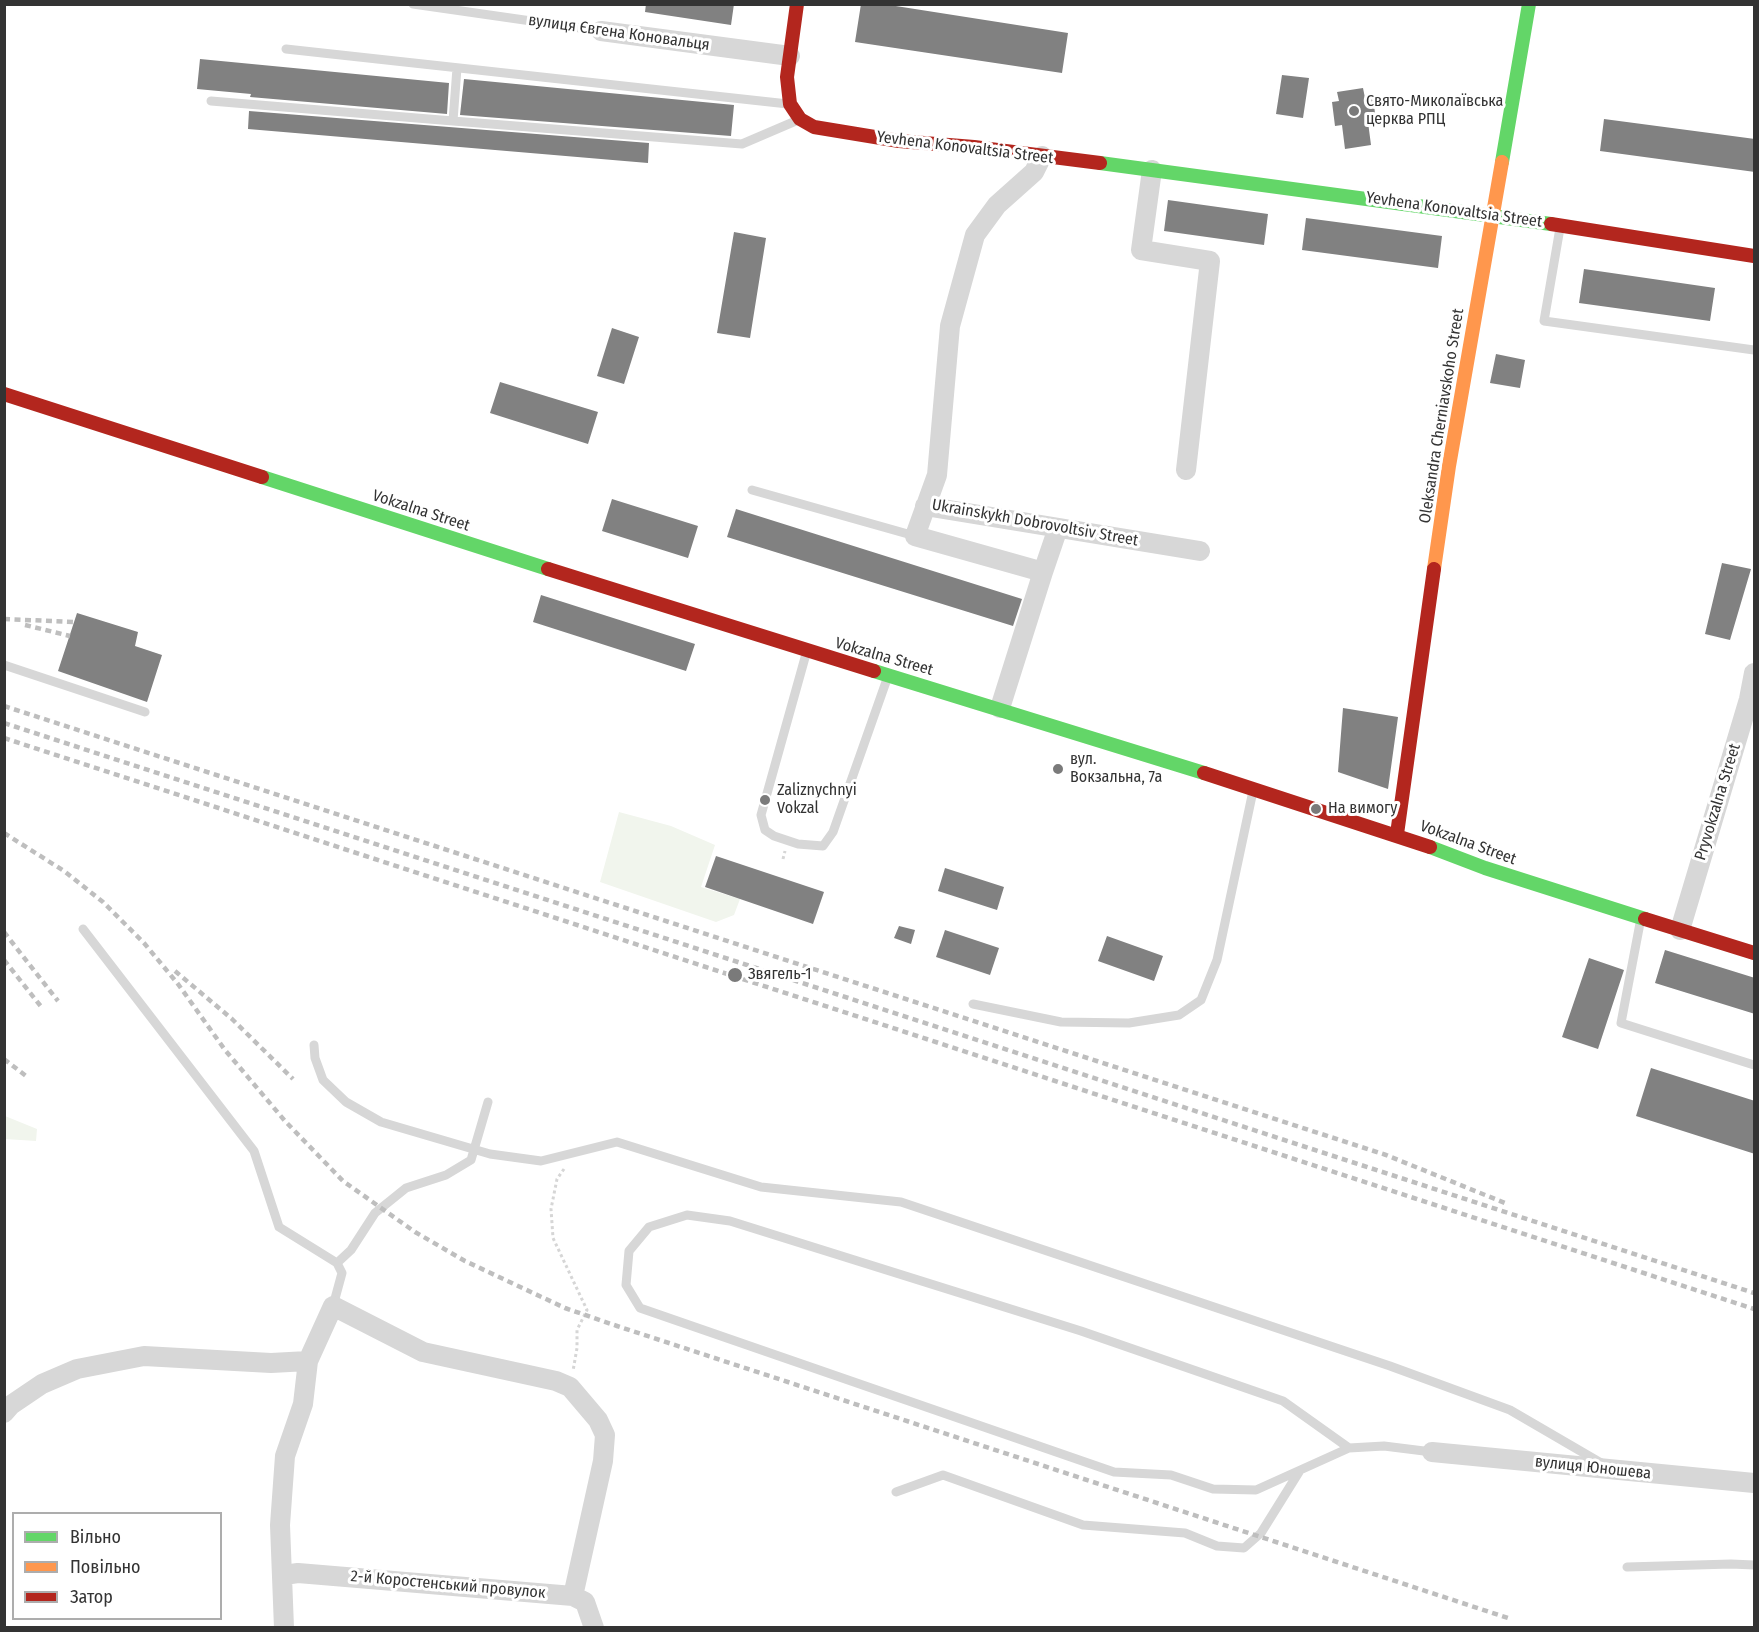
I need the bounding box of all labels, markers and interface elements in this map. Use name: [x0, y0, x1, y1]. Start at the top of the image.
street label: вулиця Євгена Коновальця: [527, 11, 711, 55]
place label: Свято-Миколаївська церква РПЦ: [1366, 92, 1503, 130]
marker: Свято-Миколаївська церква РПЦ: [1347, 104, 1361, 118]
street label: Yevhena Konovaltsia Street: [876, 128, 1054, 168]
street label: Yevhena Konovaltsia Street: [1365, 188, 1543, 232]
street label: Oleksandra Cherniavskoho Street: [1416, 307, 1468, 525]
street label: Vokzalna Street: [370, 486, 472, 536]
street label: Ukrainskykh Dobrovoltsiv Street: [930, 495, 1140, 551]
street label: Vokzalna Street: [833, 634, 935, 680]
street label: Pryvokzalna Street: [1691, 741, 1745, 863]
place label: вул. Вокзальна, 7а: [1070, 750, 1162, 788]
marker: вул. Вокзальна, 7а: [1051, 762, 1065, 776]
place label: Zaliznychnyi Vokzal: [777, 781, 857, 819]
marker: Zaliznychnyi Vokzal: [758, 793, 772, 807]
place label: На вимогу: [1328, 799, 1397, 819]
marker: На вимогу: [1309, 802, 1323, 816]
street label: Vokzalna Street: [1417, 817, 1519, 869]
place label: Звягель-1: [748, 965, 812, 985]
marker: Звягель-1: [726, 966, 744, 984]
street label: вулиця Юношева: [1534, 1452, 1652, 1484]
legend: [12, 1512, 222, 1620]
text: Вільно: [70, 1526, 121, 1548]
text: Повільно: [70, 1556, 141, 1578]
street label: 2-й Коростенський провулок: [350, 1567, 546, 1603]
text: Затор: [70, 1586, 113, 1608]

